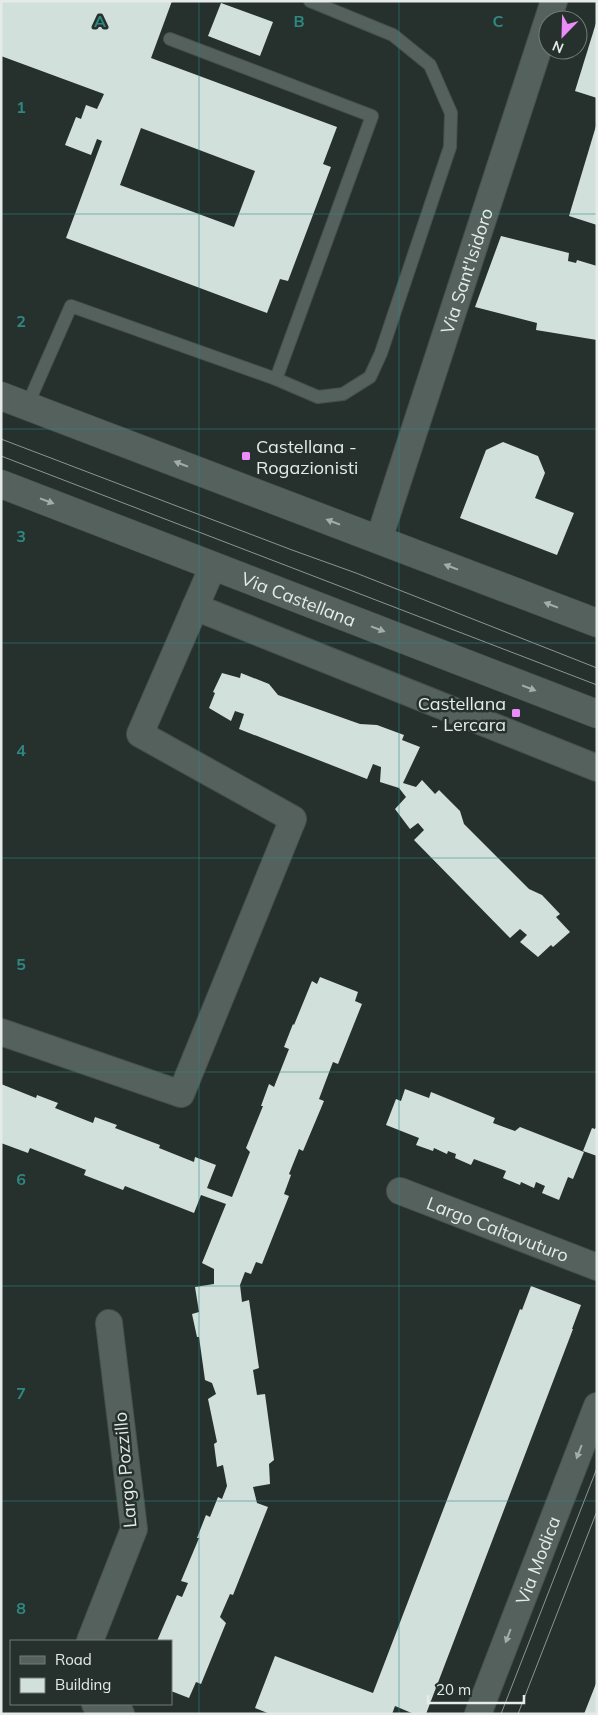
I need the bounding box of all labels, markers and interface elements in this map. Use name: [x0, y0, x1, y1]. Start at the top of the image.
north arrow: [538, 10, 588, 60]
text: A: [94, 11, 106, 31]
text: B: [293, 11, 305, 31]
text: C: [493, 11, 504, 31]
text: N: [550, 37, 566, 57]
text: 1: [16, 97, 26, 117]
street label: Via Sant'Isidoro: [435, 205, 497, 337]
text: 2: [16, 311, 26, 331]
place label: Castellana - Rogazionisti: [256, 435, 358, 479]
marker: Castellana - Rogazionisti: [240, 450, 252, 462]
one-way arrow: [174, 460, 189, 467]
one-way arrow: [40, 497, 55, 505]
one-way arrow: [326, 518, 341, 525]
text: 3: [16, 526, 26, 546]
one-way arrow: [443, 563, 458, 571]
street label: Via Castellana: [238, 566, 359, 631]
one-way arrow: [544, 601, 558, 609]
one-way arrow: [371, 625, 386, 633]
one-way arrow: [522, 685, 537, 692]
place label: Castellana - Lercara: [418, 692, 506, 736]
marker: Castellana - Lercara: [510, 707, 522, 719]
text: 4: [16, 740, 26, 760]
text: 5: [16, 954, 26, 974]
text: 6: [16, 1169, 26, 1189]
street label: Largo Caltavuturo: [424, 1191, 572, 1267]
text: 7: [16, 1383, 26, 1403]
street label: Largo Pozzillo: [108, 1411, 142, 1529]
one-way arrow: [575, 1445, 583, 1460]
street label: Via Modica: [510, 1513, 565, 1608]
text: 8: [16, 1598, 26, 1618]
one-way arrow: [504, 1629, 512, 1644]
legend: [10, 1640, 172, 1705]
text: Road: [55, 1650, 92, 1669]
scale bar: [428, 1672, 524, 1704]
text: Building: [55, 1675, 111, 1694]
text: 20 m: [436, 1680, 471, 1699]

